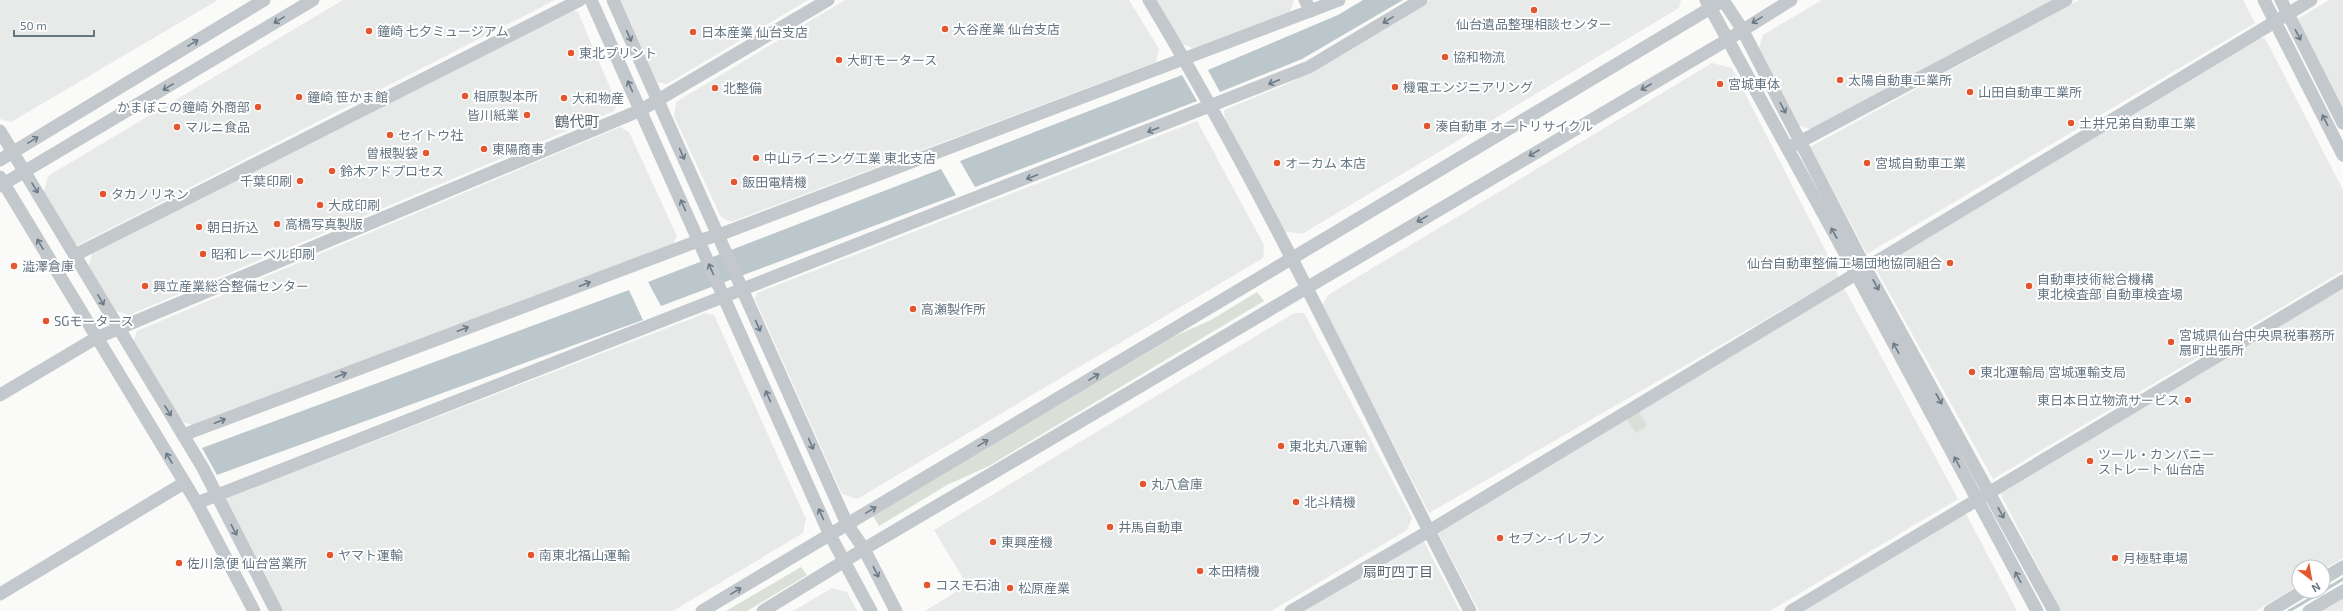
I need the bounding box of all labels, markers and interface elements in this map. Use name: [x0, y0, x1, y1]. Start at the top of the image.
marker: 仙台遺品整理相談センター: [1529, 5, 1539, 15]
scale bar: [14, 12, 94, 38]
one-way arrow: [274, 16, 285, 24]
one-way arrow: [1383, 16, 1394, 24]
place label: 仙台遺品整理相談センター: [1456, 16, 1612, 32]
one-way arrow: [1752, 16, 1763, 24]
text: 50 m: [20, 18, 47, 32]
place label: 大谷産業 仙台支店: [953, 21, 1060, 37]
place label: 鐘崎 七夕ミュージアム: [377, 23, 509, 39]
place label: 日本産業 仙台支店: [701, 24, 808, 40]
marker: 大谷産業 仙台支店: [940, 24, 950, 34]
marker: 鐘崎 七夕ミュージアム: [364, 26, 374, 36]
marker: 日本産業 仙台支店: [688, 27, 698, 37]
one-way arrow: [626, 29, 633, 41]
one-way arrow: [2295, 29, 2302, 41]
one-way arrow: [187, 39, 199, 47]
place label: 東北プリント: [579, 45, 657, 61]
marker: 東北プリント: [566, 48, 576, 58]
place label: 協和物流: [1453, 49, 1505, 65]
place label: 大町モータース: [847, 52, 937, 68]
marker: 協和物流: [1440, 52, 1450, 62]
marker: 大町モータース: [834, 55, 844, 65]
place label: 太陽自動車工業所: [1848, 72, 1952, 88]
marker: 太陽自動車工業所: [1835, 75, 1845, 85]
place label: 宮城車体: [1728, 76, 1780, 92]
one-way arrow: [1268, 78, 1280, 86]
place label: 機電エンジニアリング: [1403, 79, 1533, 95]
marker: 宮城車体: [1715, 79, 1725, 89]
place label: 北整備: [723, 80, 762, 96]
one-way arrow: [626, 81, 633, 93]
marker: 機電エンジニアリング: [1390, 82, 1400, 92]
one-way arrow: [162, 83, 174, 91]
marker: 北整備: [710, 83, 720, 93]
one-way arrow: [1640, 84, 1652, 92]
place label: 山田自動車工業所: [1978, 84, 2082, 100]
marker: 山田自動車工業所: [1965, 87, 1975, 97]
place label: 相原製本所: [473, 88, 538, 104]
place label: 鐘崎 笹かま館: [307, 89, 388, 105]
place label: 大和物産: [572, 90, 624, 106]
marker: 相原製本所: [460, 91, 470, 101]
marker: 鐘崎 笹かま館: [294, 92, 304, 102]
marker: 大和物産: [559, 93, 569, 103]
place label: かまぼこの鐘崎 外商部: [117, 99, 250, 115]
marker: かまぼこの鐘崎 外商部: [253, 102, 263, 112]
one-way arrow: [1779, 102, 1787, 114]
place label: 皆川紙業: [467, 107, 519, 123]
marker: 皆川紙業: [522, 110, 532, 120]
district label: 鶴代町: [554, 112, 600, 130]
place label: 土井兄弟自動車工業: [2079, 115, 2196, 131]
one-way arrow: [2321, 115, 2328, 127]
place label: 湊自動車 オートリサイクル: [1435, 118, 1593, 134]
marker: 土井兄弟自動車工業: [2066, 118, 2076, 128]
place label: マルニ食品: [185, 119, 250, 135]
marker: 湊自動車 オートリサイクル: [1422, 121, 1432, 131]
marker: マルニ食品: [172, 122, 182, 132]
one-way arrow: [1147, 126, 1159, 134]
place label: セイトウ社: [398, 127, 463, 143]
marker: セイトウ社: [385, 130, 395, 140]
one-way arrow: [27, 135, 39, 143]
place label: 東陽商事: [492, 141, 544, 157]
marker: 東陽商事: [479, 144, 489, 154]
place label: 曽根製袋: [366, 145, 418, 161]
marker: 曽根製袋: [421, 148, 431, 158]
one-way arrow: [679, 148, 686, 160]
place label: 中山ライニング工業 東北支店: [764, 150, 936, 166]
one-way arrow: [1528, 150, 1540, 158]
marker: 中山ライニング工業 東北支店: [751, 153, 761, 163]
place label: オーカム 本店: [1285, 155, 1366, 171]
place label: 宮城自動車工業: [1875, 155, 1966, 171]
marker: オーカム 本店: [1272, 158, 1282, 168]
marker: 宮城自動車工業: [1862, 158, 1872, 168]
place label: 鈴木アドプロセス: [340, 163, 444, 179]
marker: 鈴木アドプロセス: [327, 166, 337, 176]
place label: 千葉印刷: [240, 173, 292, 189]
one-way arrow: [1026, 173, 1038, 181]
place label: 飯田電精機: [742, 174, 807, 190]
marker: 千葉印刷: [295, 176, 305, 186]
marker: 飯田電精機: [729, 177, 739, 187]
one-way arrow: [31, 182, 39, 194]
place label: タカノリネン: [111, 186, 189, 202]
marker: タカノリネン: [98, 189, 108, 199]
place label: 大成印刷: [328, 197, 380, 213]
marker: 大成印刷: [315, 200, 325, 210]
one-way arrow: [679, 200, 686, 212]
place label: 高橋写真製版: [285, 216, 363, 232]
one-way arrow: [1416, 216, 1428, 224]
place label: 朝日折込: [207, 219, 259, 235]
marker: 高橋写真製版: [272, 219, 282, 229]
marker: 朝日折込: [194, 222, 204, 232]
one-way arrow: [1829, 227, 1837, 239]
one-way arrow: [35, 238, 43, 250]
place label: 昭和レーベル印刷: [211, 246, 315, 262]
marker: 昭和レーベル印刷: [198, 249, 208, 259]
place label: 仙台自動車整備工場団地協同組合: [1747, 255, 1942, 271]
place label: 澁澤倉庫: [22, 258, 74, 274]
marker: 仙台自動車整備工場団地協同組合: [1945, 258, 1955, 268]
marker: 澁澤倉庫: [9, 261, 19, 271]
one-way arrow: [707, 264, 714, 276]
place label: 自動車技術総合機構 東北検査部 自動車検査場: [2037, 271, 2183, 302]
place label: 興立産業総合整備センター: [153, 278, 309, 294]
one-way arrow: [578, 279, 590, 287]
one-way arrow: [1872, 279, 1880, 291]
marker: 興立産業総合整備センター: [140, 281, 150, 291]
marker: 自動車技術総合機構 東北検査部 自動車検査場: [2024, 281, 2034, 291]
one-way arrow: [98, 294, 106, 306]
place label: 高瀬製作所: [921, 301, 986, 317]
marker: 高瀬製作所: [908, 304, 918, 314]
place label: SGモータース: [54, 313, 134, 329]
marker: SGモータース: [41, 316, 51, 326]
one-way arrow: [755, 319, 762, 331]
one-way arrow: [456, 325, 468, 333]
place label: 宮城県仙台中央県税事務所 扇町出張所: [2179, 327, 2335, 358]
marker: 宮城県仙台中央県税事務所 扇町出張所: [2166, 337, 2176, 347]
one-way arrow: [1891, 342, 1899, 354]
place label: 東北運輸局 宮城運輸支局: [1980, 364, 2126, 380]
marker: 東北運輸局 宮城運輸支局: [1967, 367, 1977, 377]
one-way arrow: [335, 371, 347, 379]
one-way arrow: [1088, 372, 1100, 380]
one-way arrow: [764, 390, 771, 402]
place label: 東日本日立物流サービス: [2037, 392, 2180, 408]
one-way arrow: [1935, 393, 1943, 405]
marker: 東日本日立物流サービス: [2183, 395, 2193, 405]
one-way arrow: [165, 405, 173, 417]
one-way arrow: [213, 417, 225, 425]
one-way arrow: [808, 438, 816, 450]
place label: 東北丸八運輸: [1289, 438, 1367, 454]
one-way arrow: [977, 439, 989, 447]
marker: 東北丸八運輸: [1276, 441, 1286, 451]
place label: ツール・カンパニー ストレート 仙台店: [2098, 446, 2215, 477]
one-way arrow: [164, 452, 172, 464]
one-way arrow: [1953, 456, 1960, 468]
marker: ツール・カンパニー ストレート 仙台店: [2085, 456, 2095, 466]
place label: 丸八倉庫: [1151, 476, 1203, 492]
marker: 丸八倉庫: [1138, 479, 1148, 489]
place label: 北斗精機: [1304, 494, 1356, 510]
marker: 北斗精機: [1291, 497, 1301, 507]
one-way arrow: [865, 506, 877, 514]
one-way arrow: [1998, 506, 2006, 518]
one-way arrow: [817, 509, 824, 521]
place label: 井馬自動車: [1118, 519, 1183, 535]
marker: 井馬自動車: [1105, 522, 1115, 532]
one-way arrow: [231, 524, 238, 536]
place label: セブン-イレブン: [1508, 530, 1605, 546]
marker: セブン-イレブン: [1495, 533, 1505, 543]
place label: 東興産機: [1001, 534, 1053, 550]
marker: 東興産機: [988, 537, 998, 547]
place label: ヤマト運輸: [338, 547, 403, 563]
place label: 南東北福山運輸: [539, 547, 630, 563]
marker: ヤマト運輸: [325, 550, 335, 560]
marker: 南東北福山運輸: [526, 550, 536, 560]
place label: 月極駐車場: [2123, 550, 2188, 566]
marker: 月極駐車場: [2110, 553, 2120, 563]
place label: 佐川急便 仙台営業所: [187, 555, 307, 571]
marker: 佐川急便 仙台営業所: [174, 558, 184, 568]
north arrow: [2291, 559, 2331, 599]
place label: 本田精機: [1208, 563, 1260, 579]
district label: 扇町四丁目: [1363, 563, 1433, 580]
one-way arrow: [873, 566, 881, 578]
marker: 本田精機: [1195, 566, 1205, 576]
one-way arrow: [2014, 571, 2022, 583]
place label: コスモ石油: [935, 577, 1000, 593]
marker: コスモ石油: [922, 580, 932, 590]
place label: 松原産業: [1018, 580, 1070, 596]
text: N: [2310, 580, 2323, 596]
marker: 松原産業: [1005, 583, 1015, 593]
one-way arrow: [730, 587, 741, 595]

